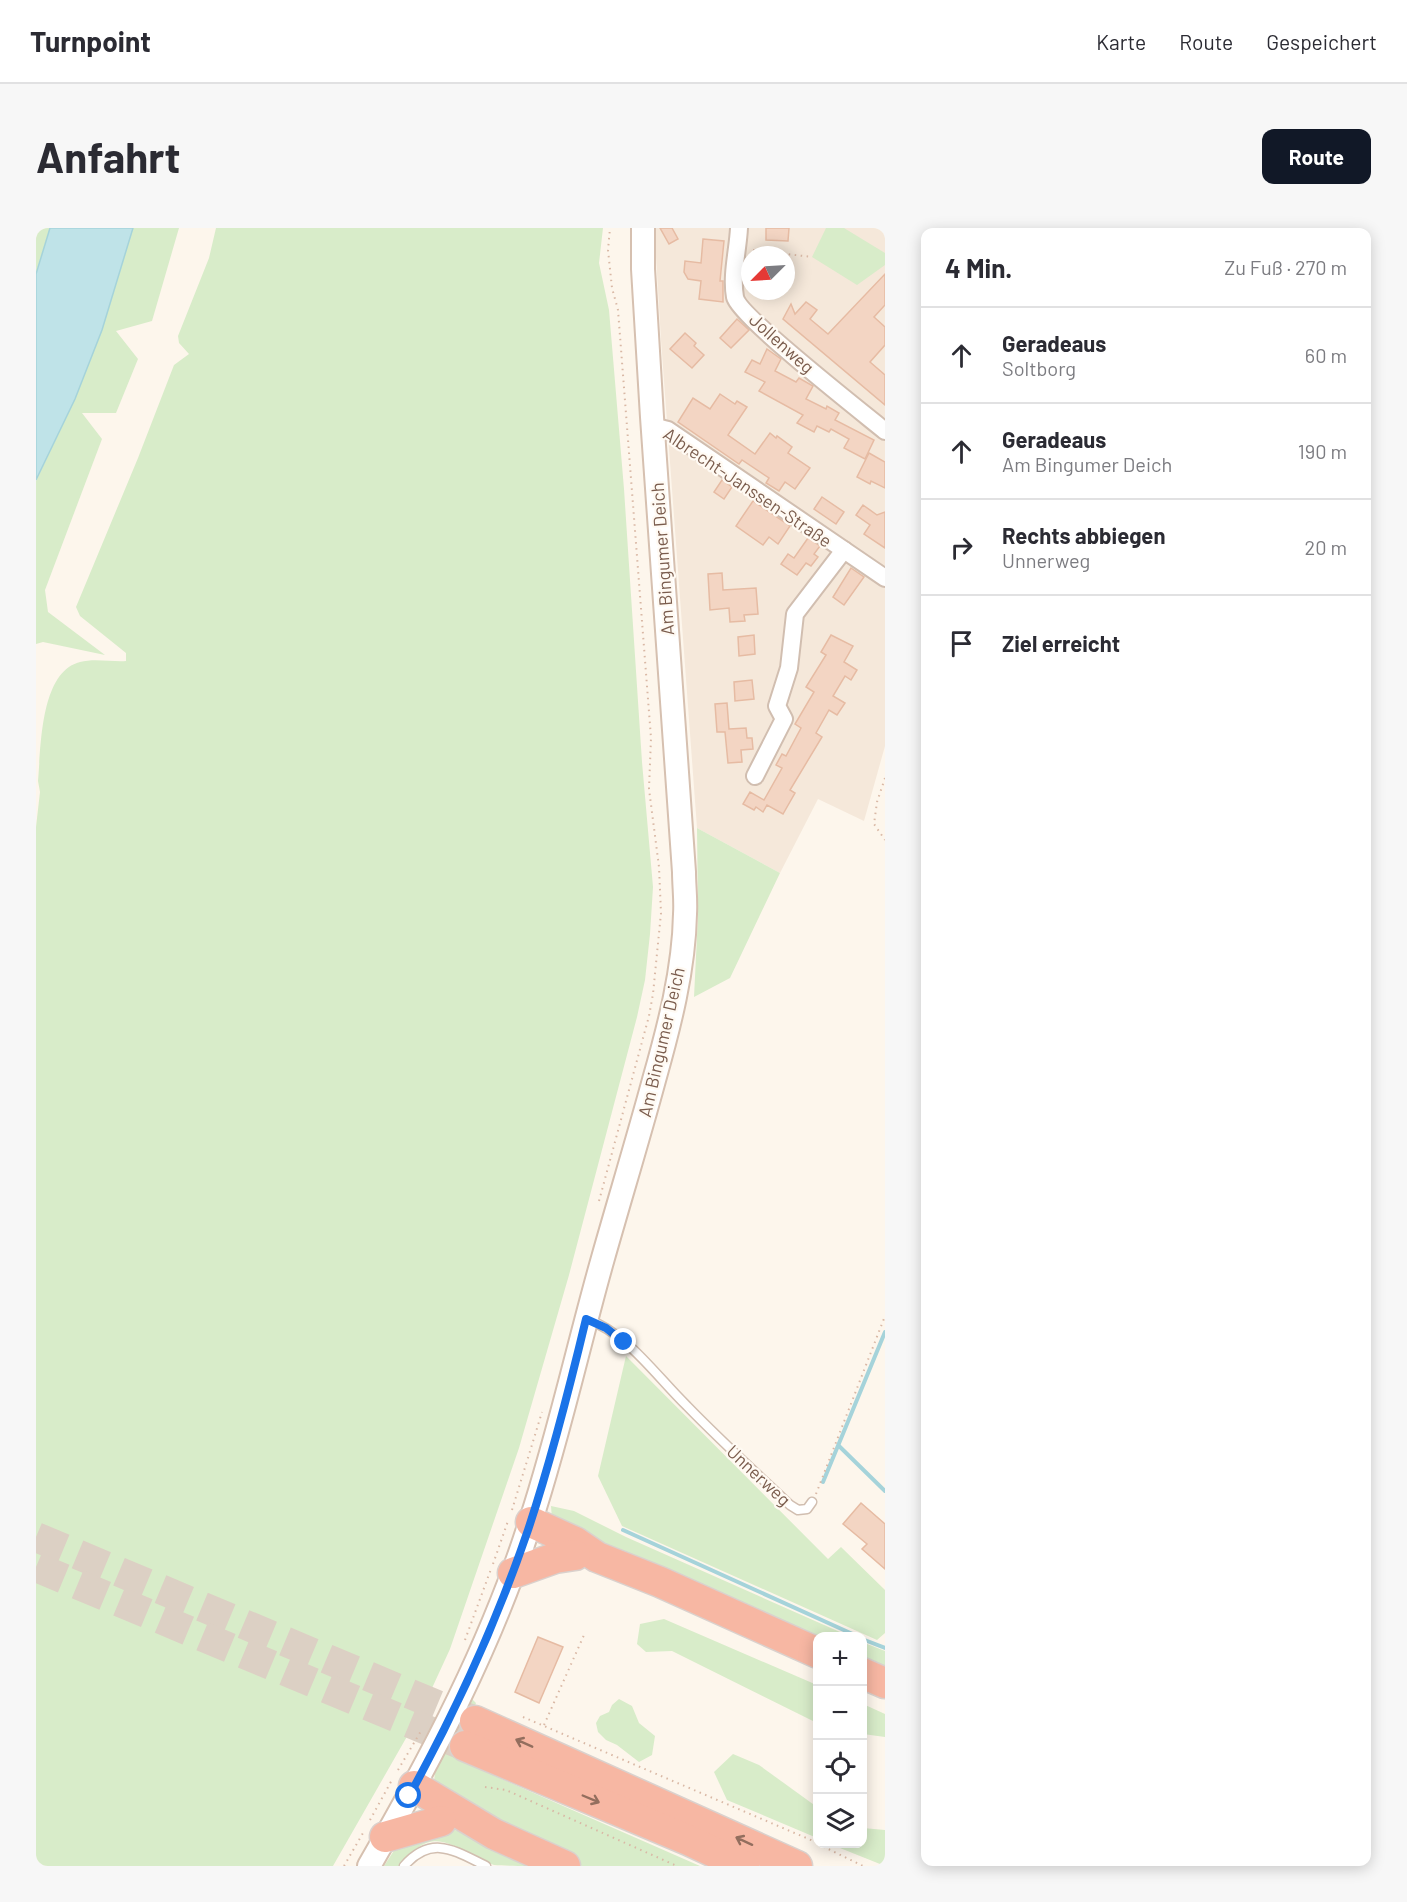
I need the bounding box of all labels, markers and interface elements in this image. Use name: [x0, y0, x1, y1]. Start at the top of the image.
text: Turnpoint: [30, 24, 151, 58]
text: Karte: [1096, 29, 1146, 54]
text: Route: [1179, 29, 1233, 54]
text: Gespeichert: [1266, 29, 1377, 54]
button: Route: [1262, 129, 1371, 184]
text: Anfahrt: [36, 131, 181, 181]
north arrow: [741, 246, 795, 300]
text: 4 Min.: [945, 252, 1012, 283]
text: Zu Fuß · 270 m: [1224, 255, 1347, 279]
street label: Jollenweg: [745, 308, 819, 378]
text: Geradeaus: [1002, 330, 1106, 356]
icon: ahead: [945, 339, 978, 372]
text: 60 m: [1305, 343, 1347, 367]
text: Soltborg: [1002, 356, 1076, 380]
street label: Albrecht-Janssen-Straße: [660, 422, 836, 552]
text: Geradeaus: [1002, 426, 1106, 452]
icon: ahead: [945, 435, 978, 468]
text: 190 m: [1298, 439, 1347, 463]
text: Am Bingumer Deich: [1002, 452, 1172, 476]
street label: Am Bingumer Deich: [646, 482, 678, 636]
text: Rechts abbiegen: [1002, 522, 1165, 548]
icon: right: [945, 531, 978, 564]
text: 20 m: [1304, 535, 1347, 559]
text: Unnerweg: [1002, 548, 1090, 572]
icon: arrive: [945, 627, 978, 660]
text: Ziel erreicht: [1002, 630, 1120, 656]
street label: Am Bingumer Deich: [633, 965, 689, 1119]
route end: [610, 1328, 636, 1354]
street label: Unnerweg: [722, 1440, 796, 1510]
map controls: [813, 1632, 867, 1848]
button: +: [813, 1632, 867, 1686]
button: −: [813, 1686, 867, 1740]
one-way arrow: [516, 1737, 534, 1748]
button: locate: [813, 1740, 867, 1794]
route start: [395, 1782, 421, 1808]
one-way arrow: [582, 1794, 600, 1805]
button: layers: [813, 1794, 867, 1848]
one-way arrow: [736, 1835, 754, 1847]

